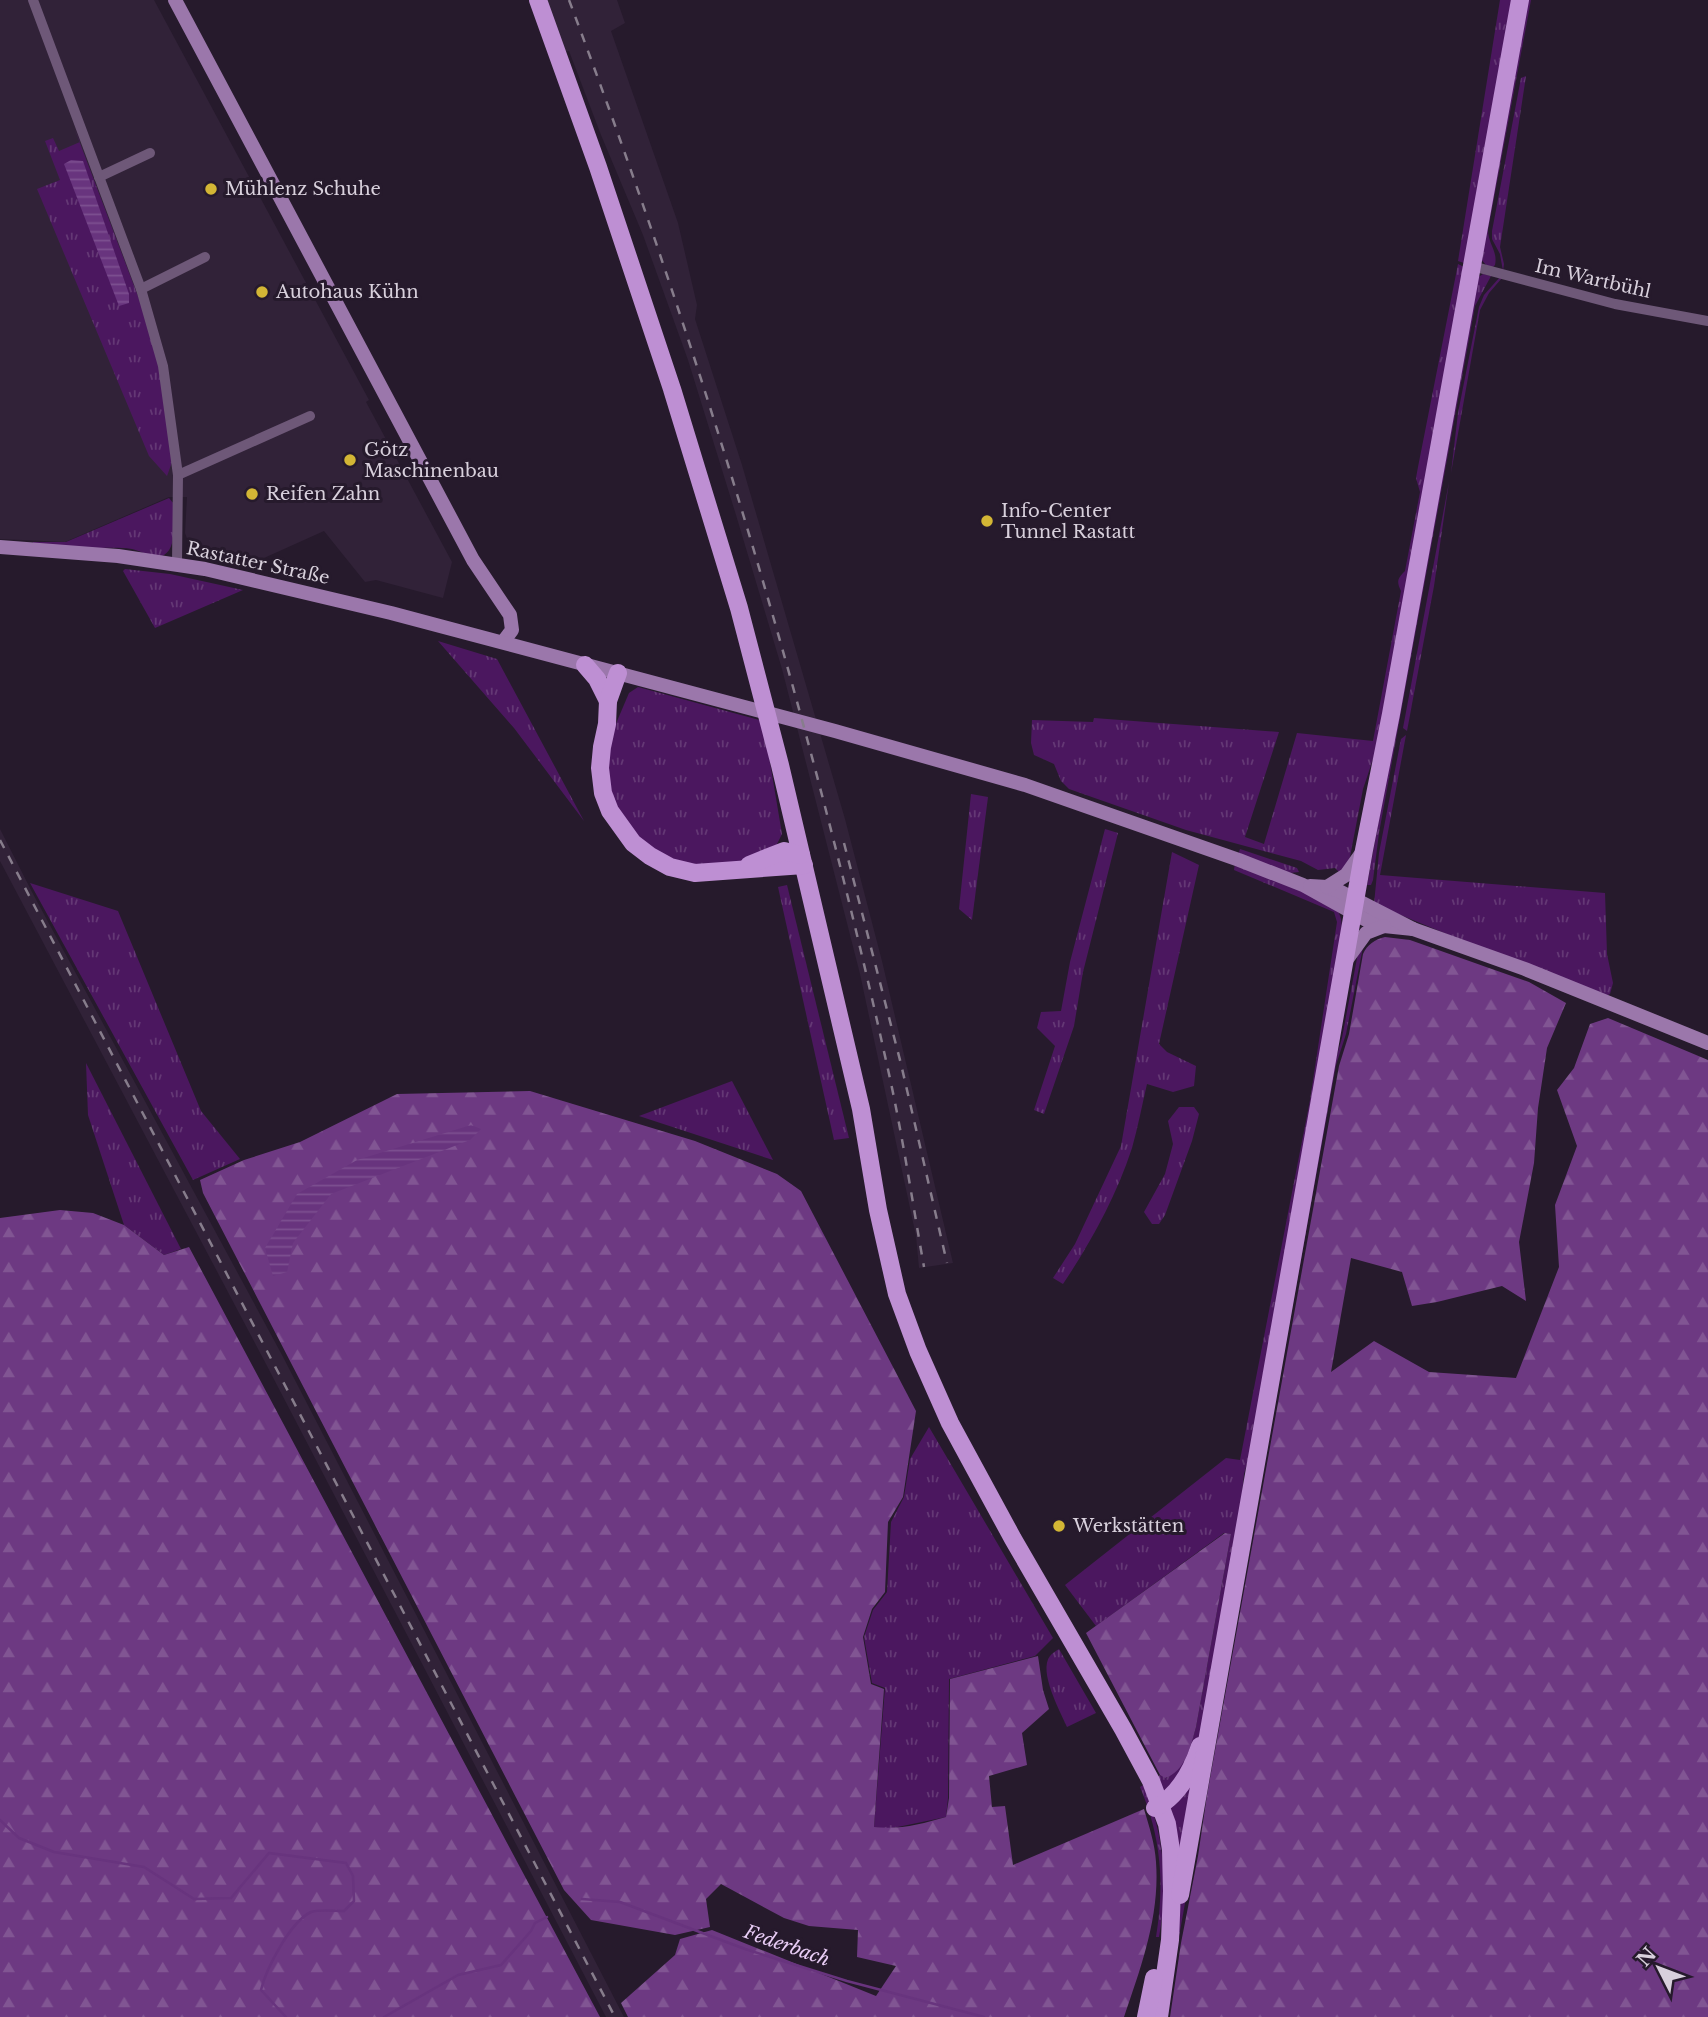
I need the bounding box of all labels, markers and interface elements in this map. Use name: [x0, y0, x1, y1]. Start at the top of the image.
place label: Mühlenz Schuhe: [225, 178, 381, 200]
marker: Mühlenz Schuhe: [203, 181, 219, 197]
street label: Im Wartbühl: [1533, 255, 1653, 303]
place label: Autohaus Kühn: [275, 281, 419, 303]
marker: Autohaus Kühn: [254, 284, 270, 300]
place label: Götz Maschinenbau: [364, 439, 499, 482]
marker: Götz Maschinenbau: [342, 452, 358, 468]
place label: Reifen Zahn: [266, 483, 380, 505]
marker: Reifen Zahn: [244, 486, 260, 502]
place label: Info-Center Tunnel Rastatt: [1001, 500, 1136, 543]
marker: Info-Center Tunnel Rastatt: [979, 513, 995, 529]
street label: Rastatter Straße: [184, 537, 332, 589]
place label: Werkstätten: [1072, 1515, 1184, 1537]
marker: Werkstätten: [1051, 1518, 1067, 1534]
water label: Federbach: [740, 1920, 833, 1971]
north arrow: [1624, 1933, 1694, 2003]
text: N: [1632, 1943, 1661, 1971]

